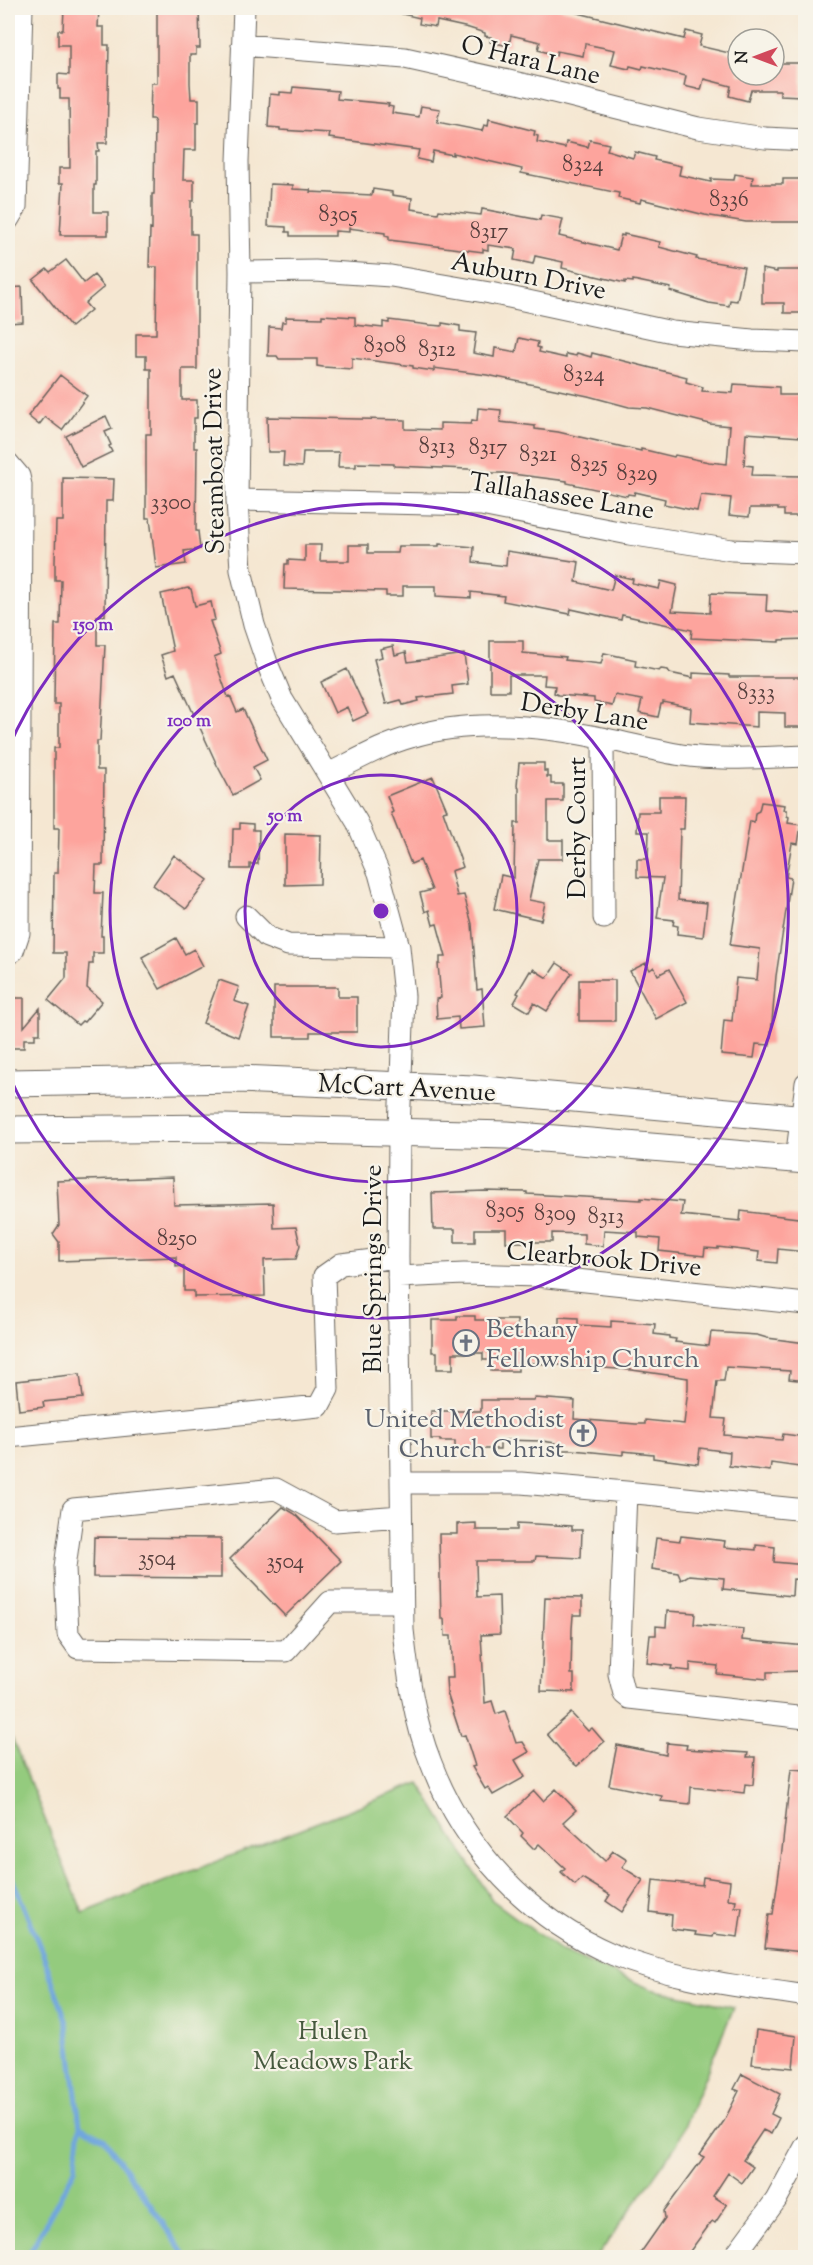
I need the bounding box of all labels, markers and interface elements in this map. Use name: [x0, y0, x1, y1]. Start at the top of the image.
street label: O Hara Lane: [457, 27, 604, 95]
north arrow: [726, 27, 786, 87]
text: N: [732, 50, 755, 63]
house number: 8324: [562, 150, 604, 182]
house number: 8336: [709, 185, 749, 217]
house number: 8305: [319, 200, 358, 232]
house number: 8317: [470, 217, 508, 249]
street label: Auburn Drive: [448, 244, 609, 311]
house number: 8308: [364, 331, 406, 363]
house number: 8312: [418, 335, 456, 367]
house number: 8324: [563, 360, 605, 392]
street label: Steamboat Drive: [195, 367, 236, 555]
house number: 8313: [419, 432, 455, 464]
house number: 8317: [469, 433, 507, 465]
house number: 8321: [519, 440, 557, 472]
house number: 8325: [570, 450, 608, 482]
house number: 8329: [617, 459, 657, 491]
street label: Tallahassee Lane: [466, 465, 657, 530]
house number: 3300: [151, 488, 191, 520]
text: 150 m: [73, 613, 113, 639]
house number: 8333: [737, 678, 775, 710]
street label: Derby Lane: [518, 685, 651, 742]
text: 100 m: [167, 709, 211, 735]
street label: Derby Court: [560, 757, 597, 899]
text: 50 m: [266, 804, 302, 830]
centre of rings: [371, 901, 391, 921]
street label: McCart Avenue: [317, 1066, 497, 1113]
street label: Blue Springs Drive: [356, 1164, 393, 1374]
house number: 8305: [486, 1196, 525, 1228]
house number: 8309: [534, 1199, 576, 1231]
house number: 8313: [588, 1202, 624, 1234]
house number: 8250: [157, 1224, 197, 1256]
street label: Clearbrook Drive: [505, 1234, 703, 1287]
place label: Bethany Fellowship Church: [486, 1312, 699, 1379]
church icon: Bethany Fellowship Church: [451, 1328, 481, 1358]
place label: United Methodist Church Christ: [364, 1402, 564, 1469]
church icon: United Methodist Church Christ: [568, 1418, 598, 1448]
house number: 3504: [138, 1544, 176, 1576]
house number: 3504: [266, 1547, 304, 1579]
park label: Hulen Meadows Park: [253, 2014, 413, 2081]

